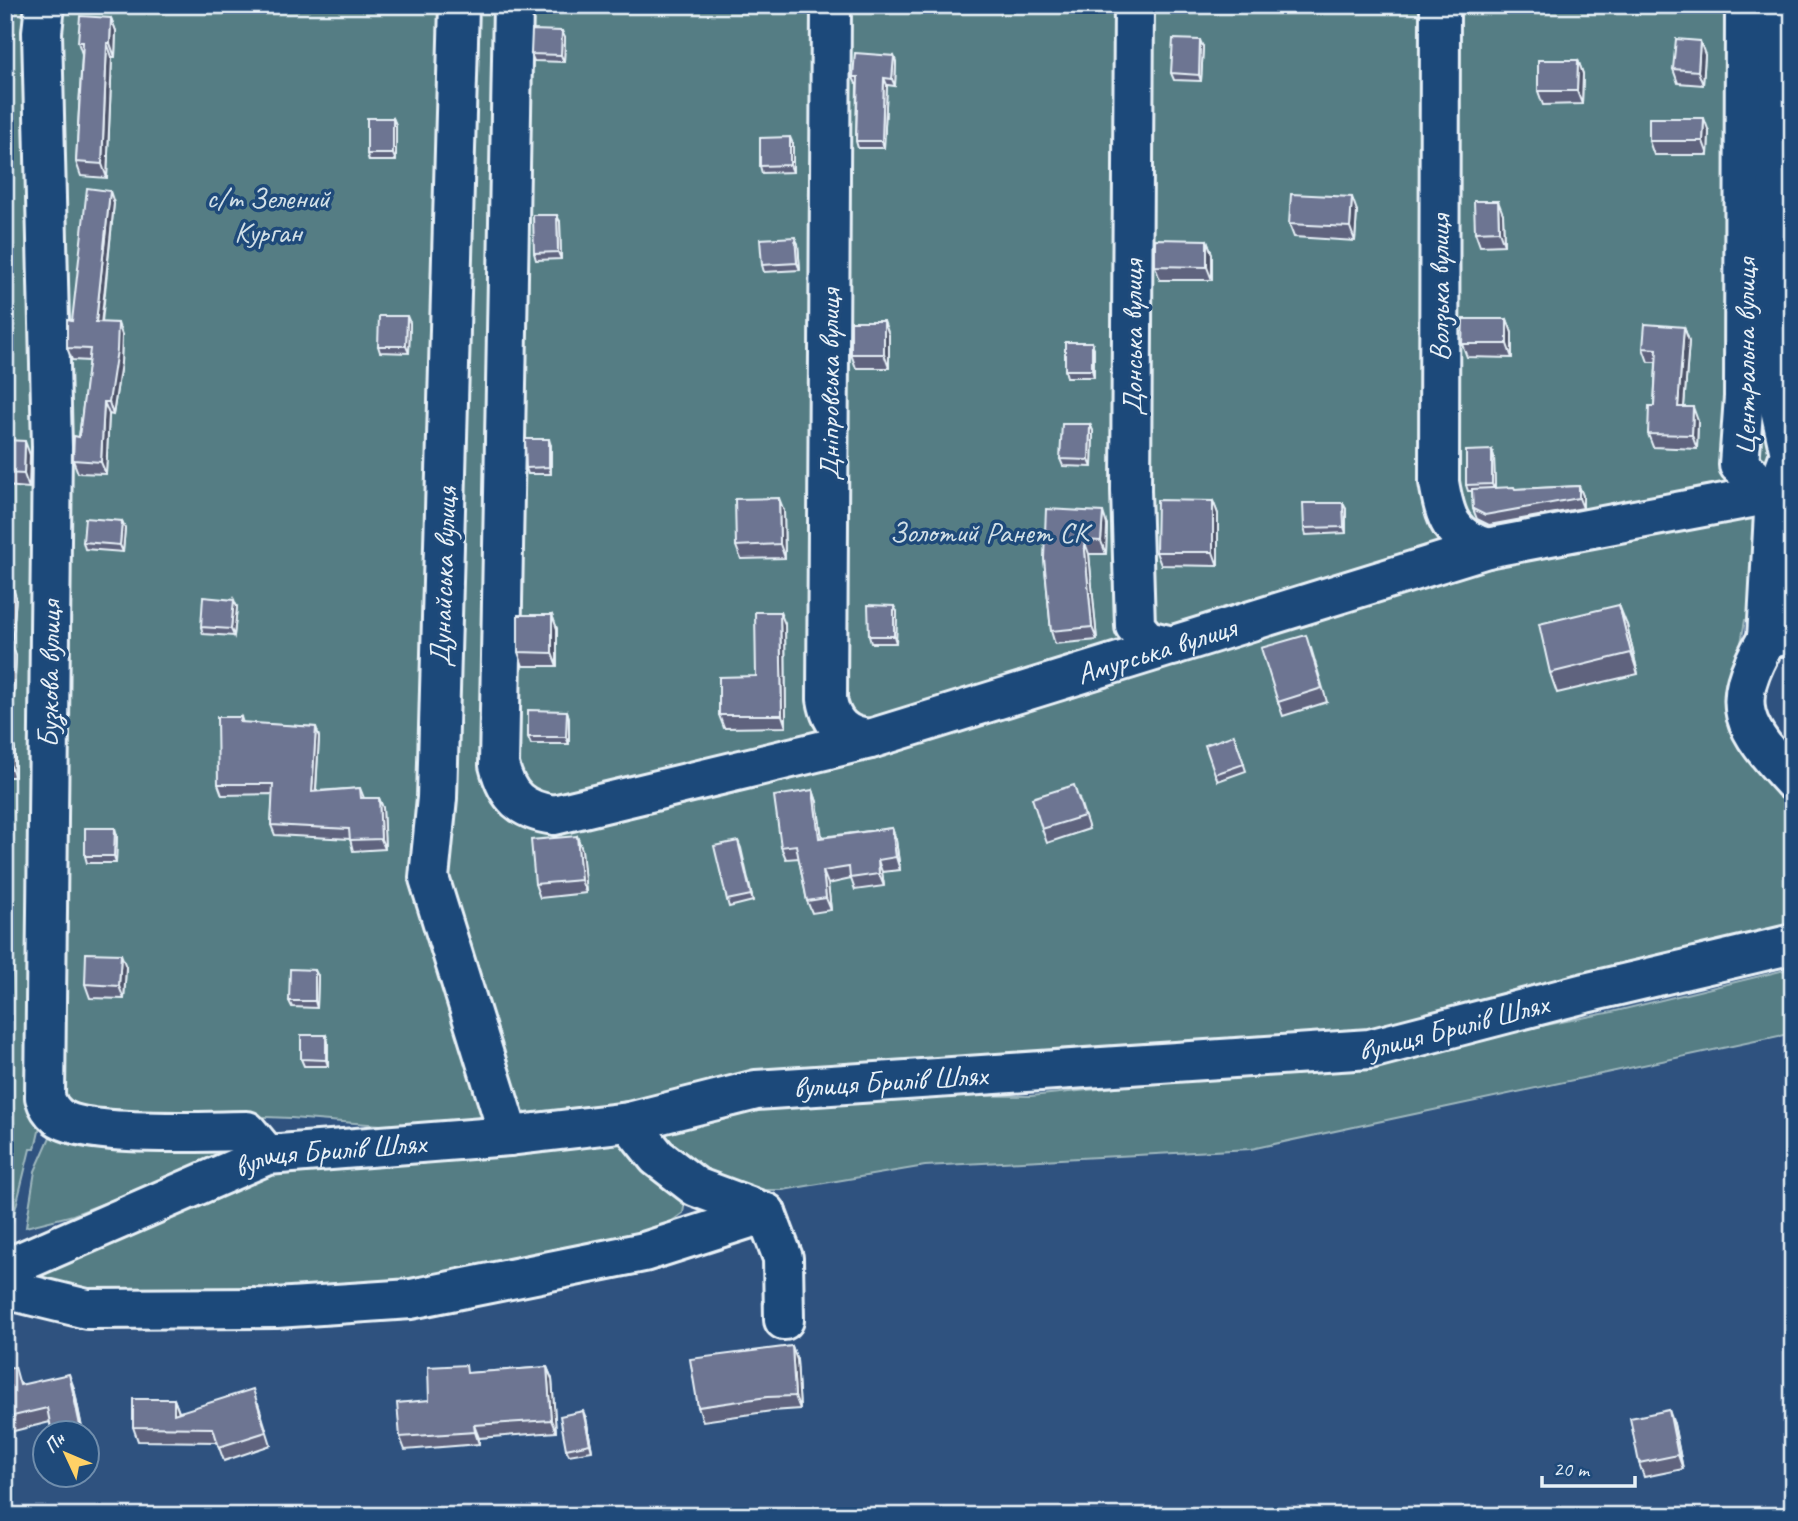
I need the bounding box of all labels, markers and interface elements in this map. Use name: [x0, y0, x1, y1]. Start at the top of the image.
park label: с/т Зелений Курган: [206, 179, 331, 251]
street label: Волзька вулиця: [1420, 212, 1458, 361]
street label: Центральна вулиця: [1726, 256, 1764, 456]
street label: Донська вулиця: [1113, 257, 1151, 416]
street label: Дніпровська вулиця: [810, 286, 848, 481]
street label: Дунайська вулиця: [421, 485, 465, 668]
park label: Золотий Ранет СК: [890, 513, 1094, 551]
street label: Бузкова вулиця: [29, 597, 69, 748]
street label: Амурська вулиця: [1072, 607, 1243, 693]
street label: вулиця Брилів Шлях: [1358, 984, 1555, 1069]
street label: вулиця Брилів Шлях: [792, 1055, 991, 1106]
street label: вулиця Брилів Шлях: [227, 1123, 430, 1186]
north arrow: [32, 1420, 102, 1490]
text: Пн: [39, 1426, 71, 1458]
scale bar: [1542, 1444, 1635, 1488]
text: 20 m: [1553, 1456, 1591, 1482]

